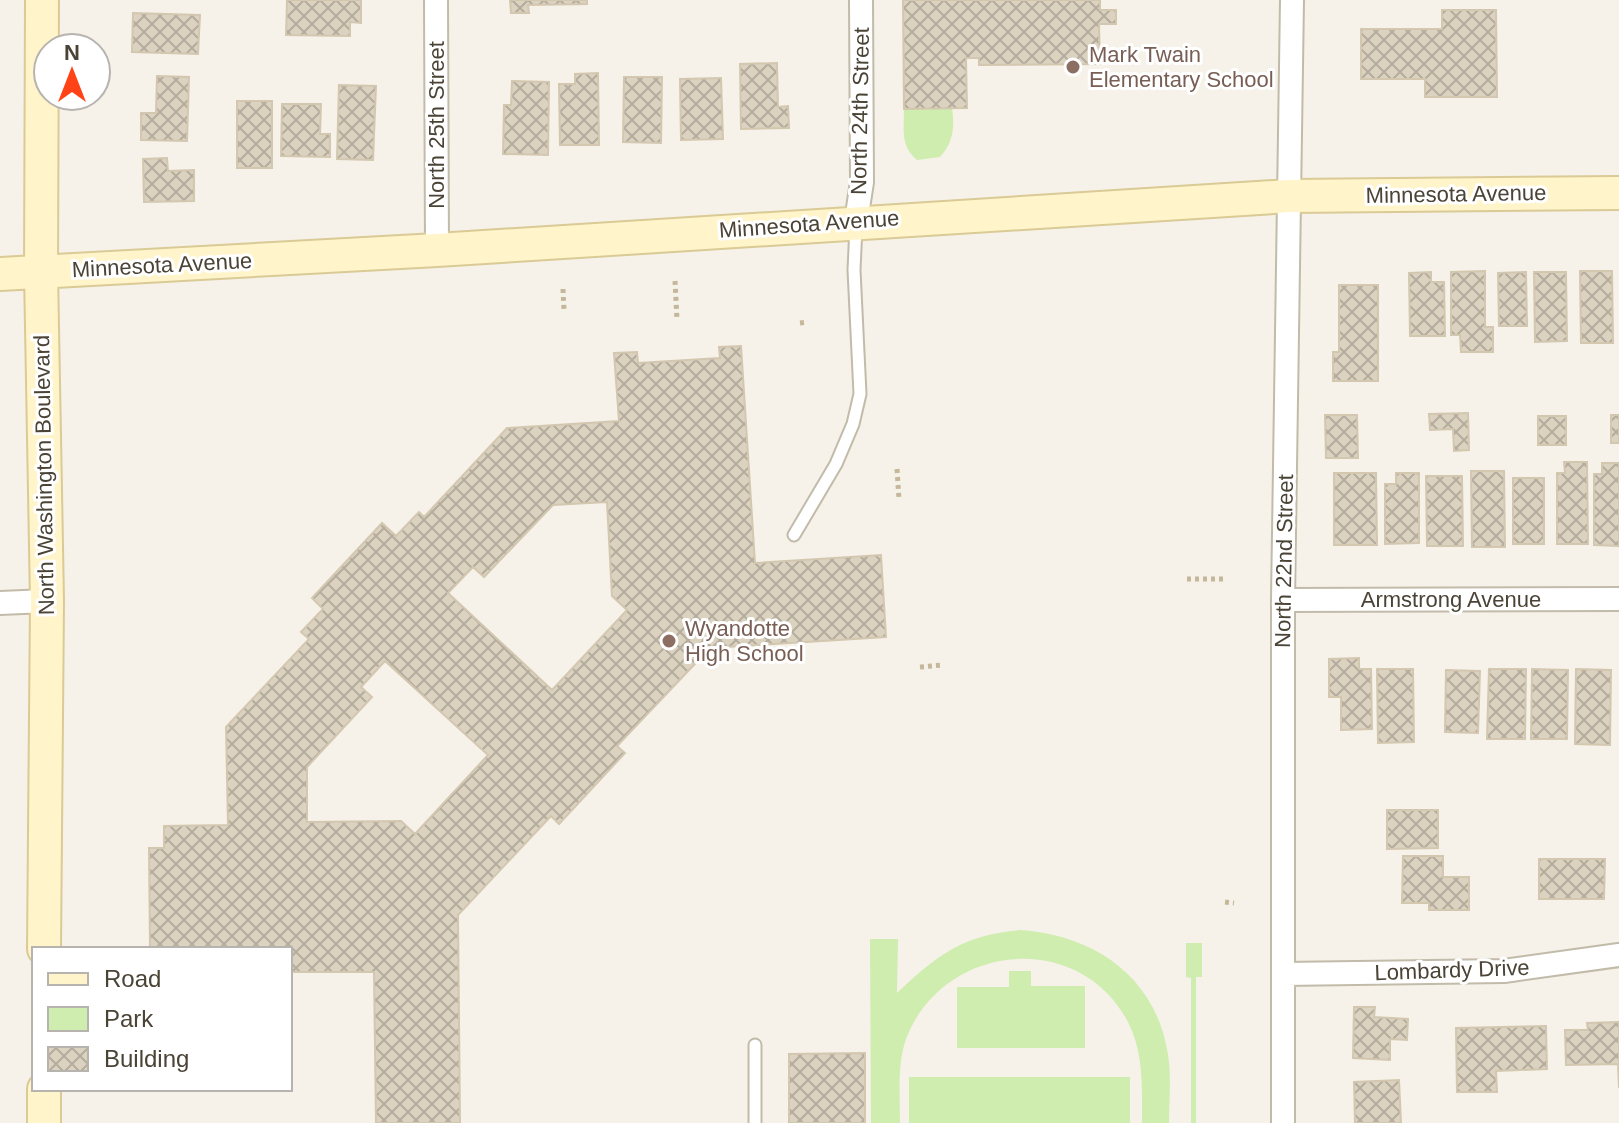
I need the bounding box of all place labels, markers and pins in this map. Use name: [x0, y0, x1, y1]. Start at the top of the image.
place label: Mark Twain Elementary School: [1089, 42, 1274, 92]
marker: Mark Twain Elementary School: [1064, 58, 1082, 76]
place label: Wyandotte High School: [685, 616, 804, 666]
marker: Wyandotte High School: [660, 632, 678, 650]

